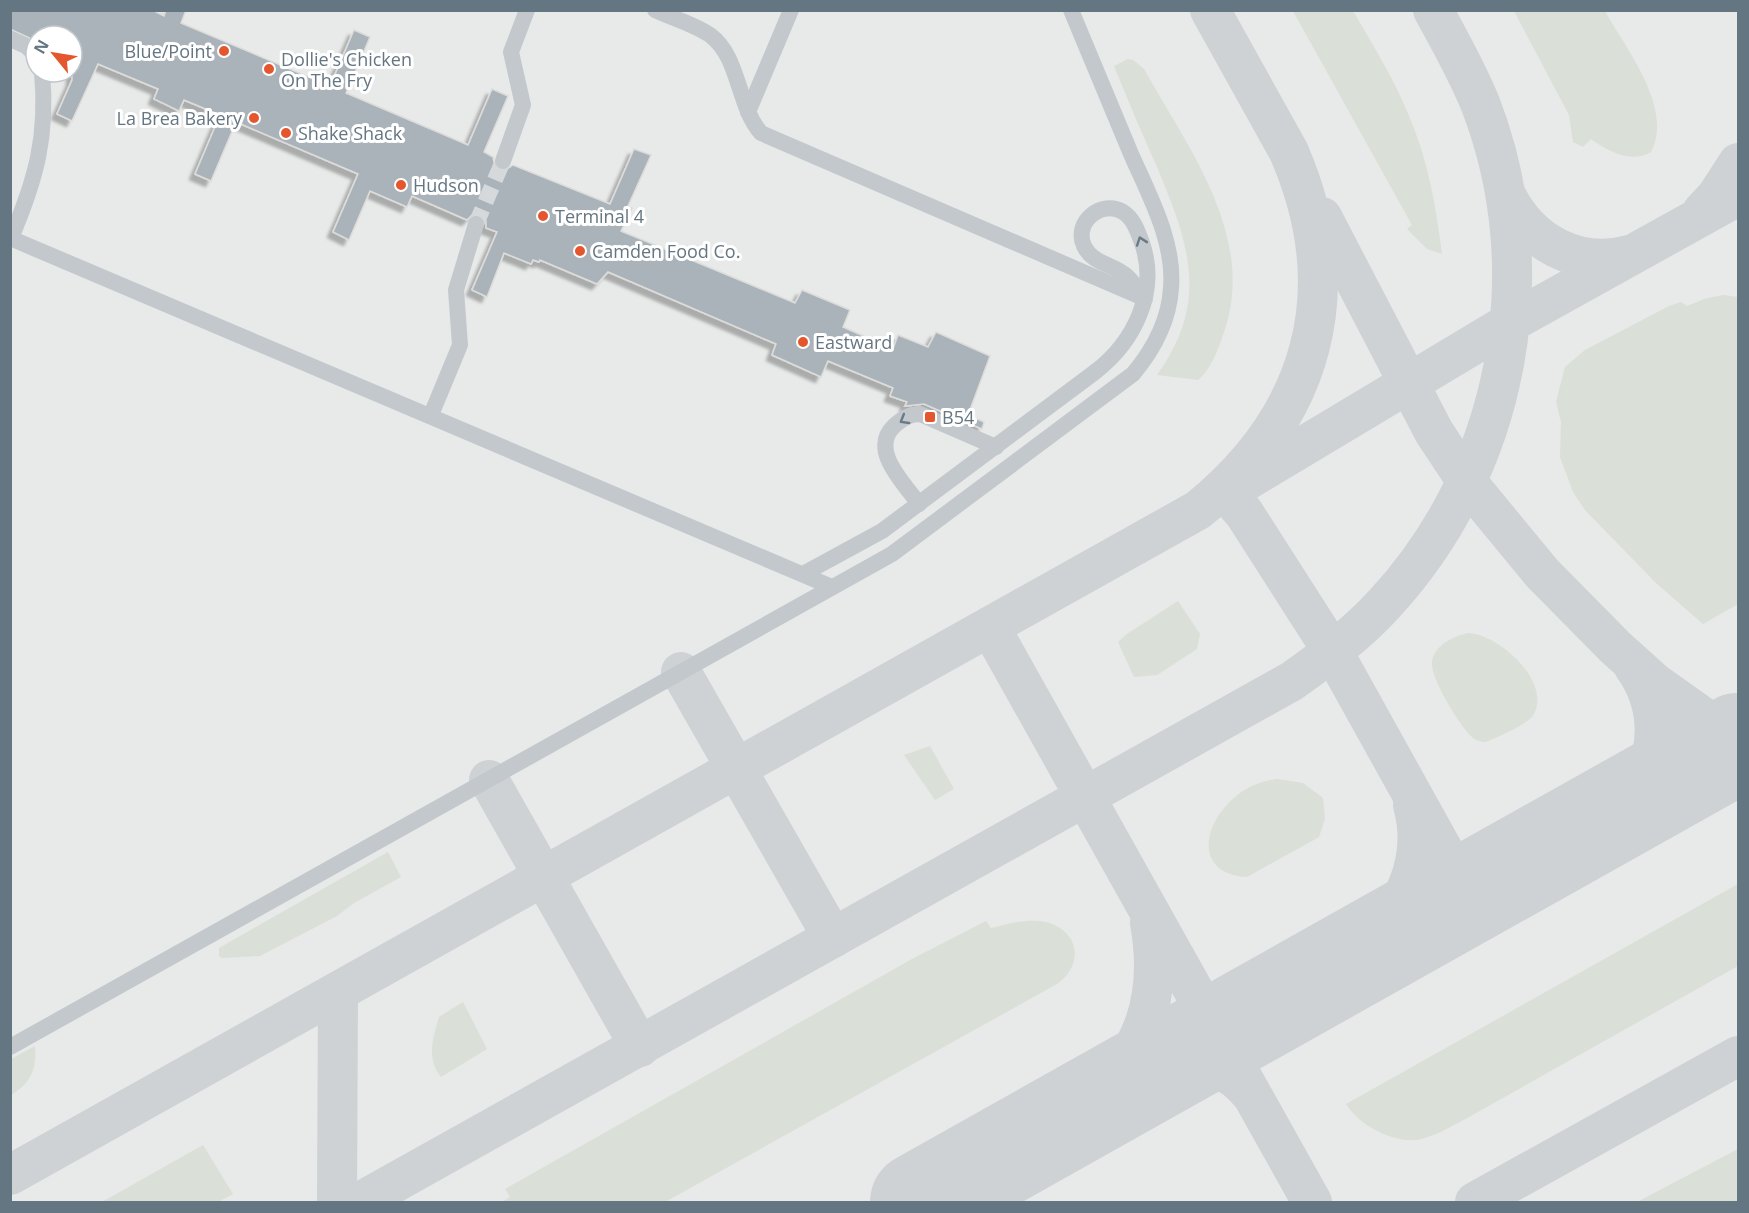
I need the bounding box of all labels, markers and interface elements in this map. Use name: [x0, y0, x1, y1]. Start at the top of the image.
north arrow: [24, 24, 84, 84]
text: N: [28, 35, 54, 58]
place label: Blue/Point: [124, 39, 212, 63]
marker: Blue/Point: [217, 44, 231, 58]
place label: Dollie's Chicken On The Fry: [281, 47, 412, 92]
marker: Dollie's Chicken On The Fry: [262, 62, 276, 76]
place label: La Brea Bakery: [117, 106, 243, 130]
marker: La Brea Bakery: [247, 111, 261, 125]
place label: Shake Shack: [298, 121, 403, 145]
marker: Shake Shack: [279, 126, 293, 140]
place label: Hudson: [413, 173, 479, 197]
marker: Hudson: [394, 178, 408, 192]
place label: Terminal 4: [555, 204, 644, 228]
marker: Terminal 4: [536, 209, 550, 223]
one-way arrow: [1136, 237, 1148, 247]
place label: Camden Food Co.: [592, 239, 740, 263]
marker: Camden Food Co.: [573, 244, 587, 258]
place label: Eastward: [815, 330, 892, 354]
marker: Eastward: [796, 335, 810, 349]
place label: B54: [942, 405, 974, 429]
marker: B54: [923, 410, 937, 424]
one-way arrow: [899, 413, 910, 424]

